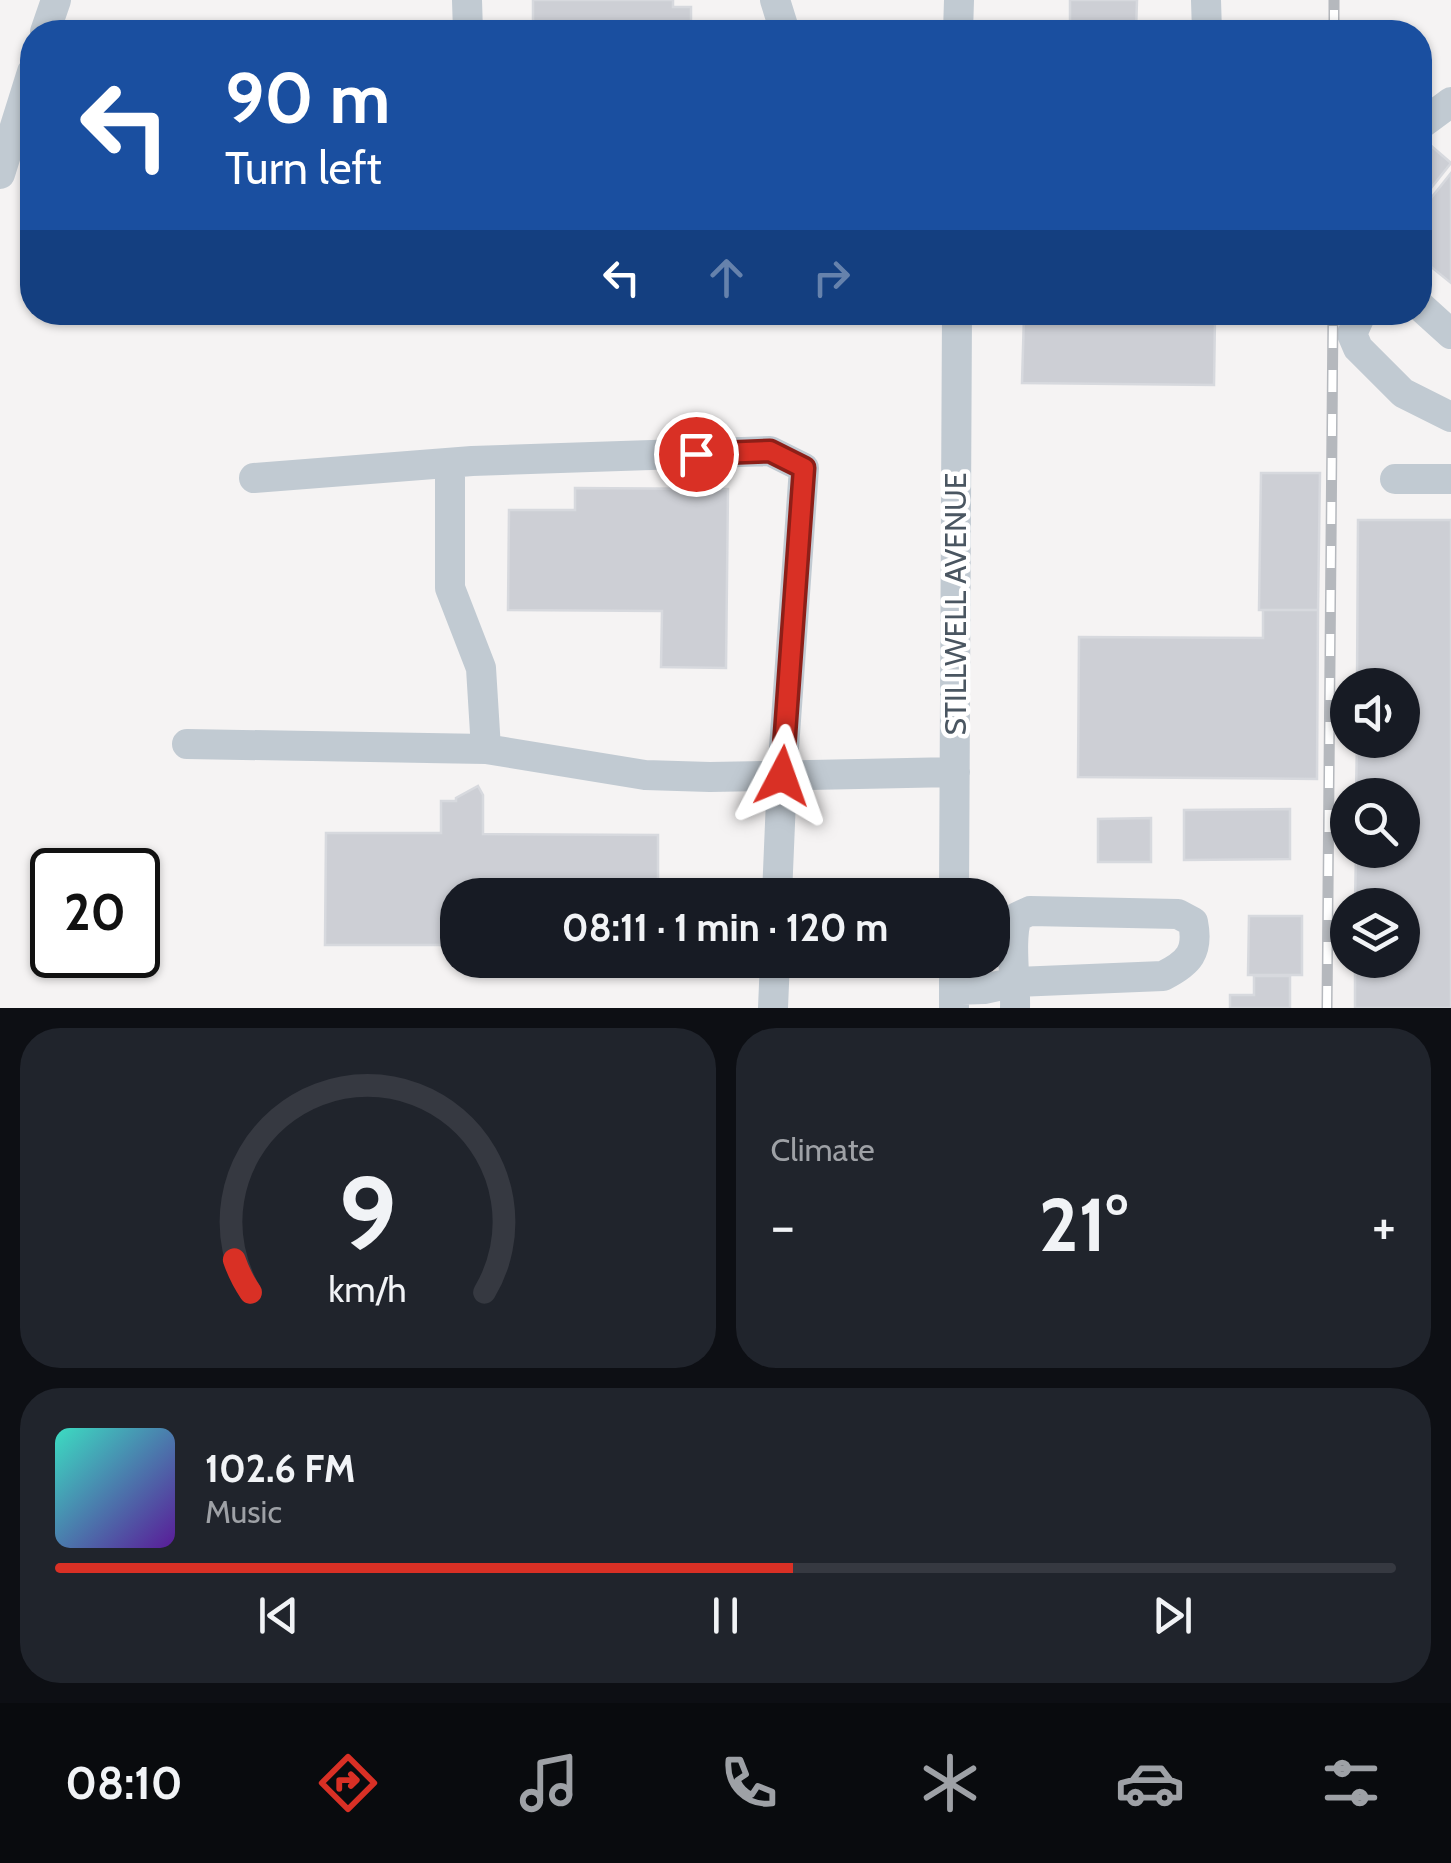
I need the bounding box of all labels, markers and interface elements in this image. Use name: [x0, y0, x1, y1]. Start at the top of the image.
text: 90 m: [225, 55, 390, 141]
icon: left: [60, 60, 190, 190]
text: Turn left: [225, 141, 382, 195]
icon: left: [594, 250, 649, 305]
icon: ahead: [699, 250, 754, 305]
icon: right: [804, 250, 859, 305]
pin: [654, 412, 739, 497]
icon: arrive: [669, 427, 724, 482]
street label: STILLWELL AVENUE: [937, 473, 974, 735]
map controls: [1330, 668, 1420, 978]
button: sound: [1330, 668, 1420, 758]
position arrow: [730, 724, 834, 828]
button: search: [1330, 778, 1420, 868]
speed limit sign: 20: [30, 848, 160, 978]
button: layers: [1330, 888, 1420, 978]
text: 08:11 · 1 min · 120 m: [562, 904, 888, 951]
text: Climate: [771, 1130, 875, 1169]
text: 9: [339, 1150, 397, 1276]
text: 21°: [1039, 1179, 1128, 1270]
text: −: [771, 1192, 795, 1259]
text: +: [1372, 1192, 1396, 1259]
text: km/h: [329, 1268, 407, 1311]
text: 102.6 FM: [205, 1445, 355, 1492]
text: Music: [205, 1492, 282, 1531]
icon: previous: [251, 1588, 306, 1643]
icon: pause: [698, 1588, 753, 1643]
icon: next: [1145, 1588, 1200, 1643]
icon: directions: [313, 1748, 383, 1818]
icon: music: [514, 1748, 584, 1818]
icon: phone: [714, 1748, 784, 1818]
icon: climate: [915, 1748, 985, 1818]
icon: car: [1115, 1748, 1185, 1818]
icon: filters: [1316, 1748, 1386, 1818]
text: 08:10: [65, 1756, 183, 1810]

